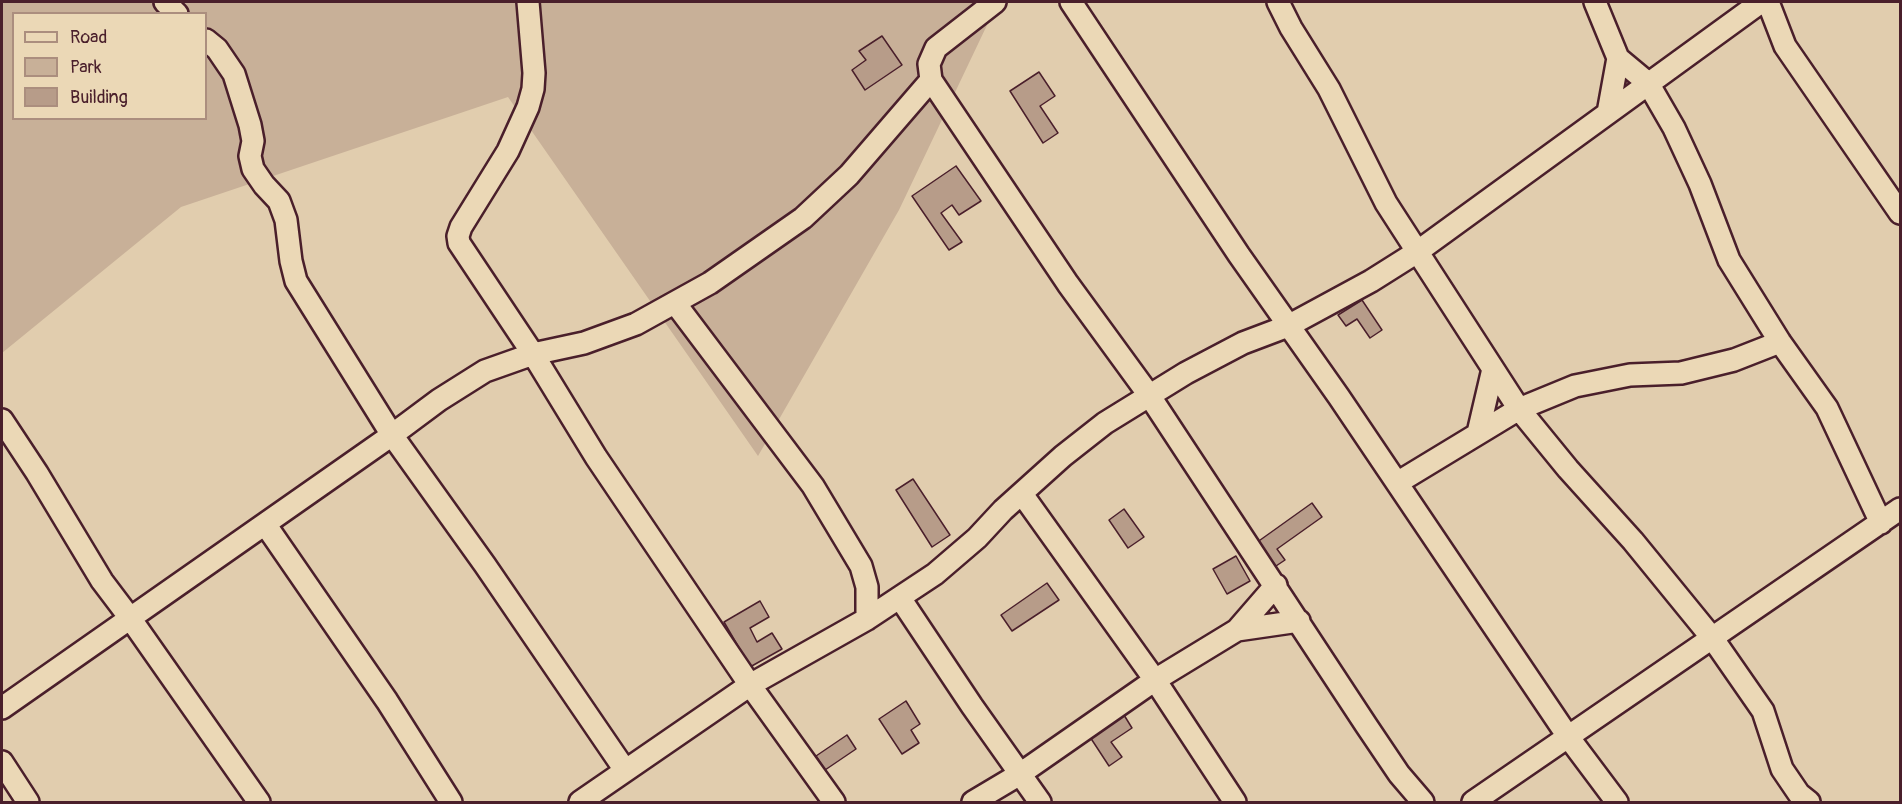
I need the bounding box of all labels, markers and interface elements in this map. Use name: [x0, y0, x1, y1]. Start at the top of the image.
legend: [12, 12, 207, 120]
text: Road: [70, 26, 107, 49]
text: Park: [70, 56, 102, 79]
text: Building: [70, 86, 128, 109]

